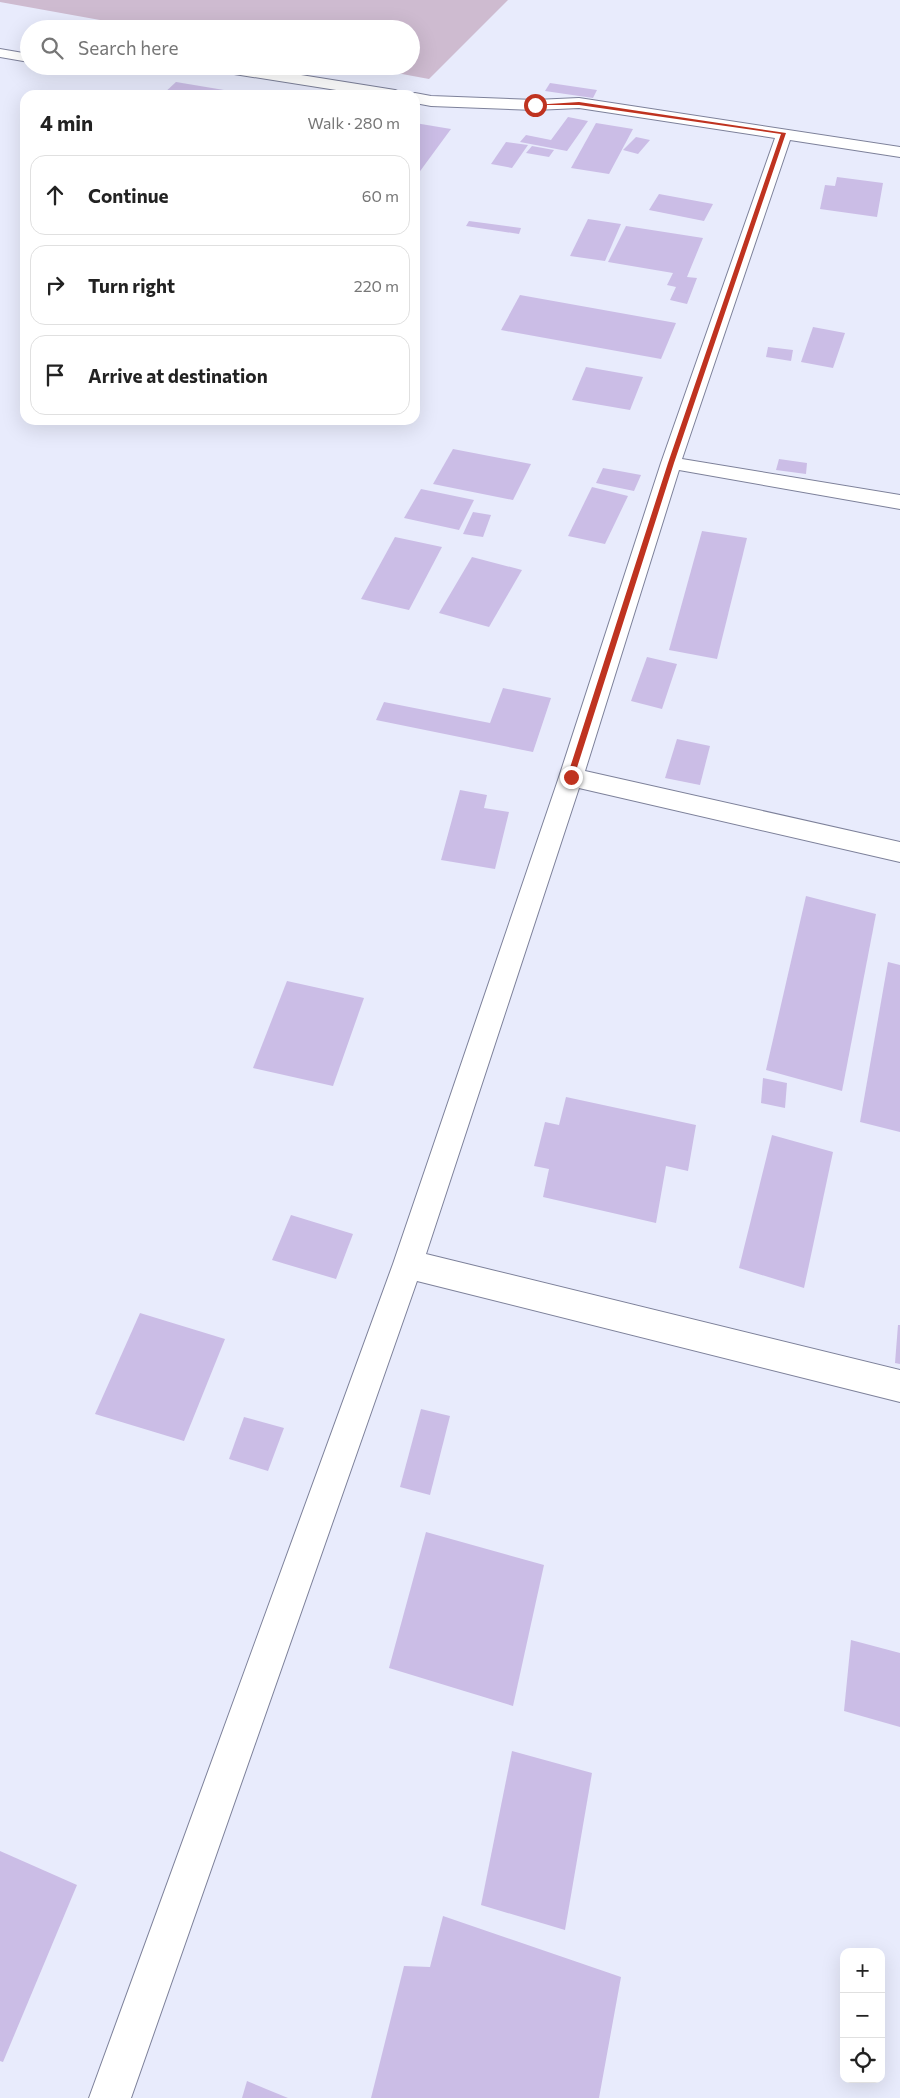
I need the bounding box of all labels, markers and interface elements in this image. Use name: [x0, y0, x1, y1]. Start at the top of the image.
search box: [20, 20, 420, 75]
icon: search: [38, 34, 66, 62]
text: Search here: [78, 36, 178, 59]
route start: [524, 94, 547, 117]
text: 4 min: [40, 110, 93, 135]
text: Walk · 280 m: [308, 113, 400, 132]
icon: ahead: [41, 181, 69, 209]
text: Continue: [88, 184, 168, 207]
text: 60 m: [362, 186, 399, 205]
icon: right: [41, 271, 69, 299]
text: Turn right: [88, 274, 175, 297]
text: 220 m: [354, 276, 399, 295]
icon: arrive: [41, 361, 69, 389]
text: Arrive at destination: [88, 364, 268, 387]
route end: [560, 766, 583, 789]
map controls: [840, 1948, 885, 2083]
button: +: [840, 1948, 885, 1993]
button: −: [840, 1993, 885, 2038]
button: locate: [840, 2038, 885, 2083]

